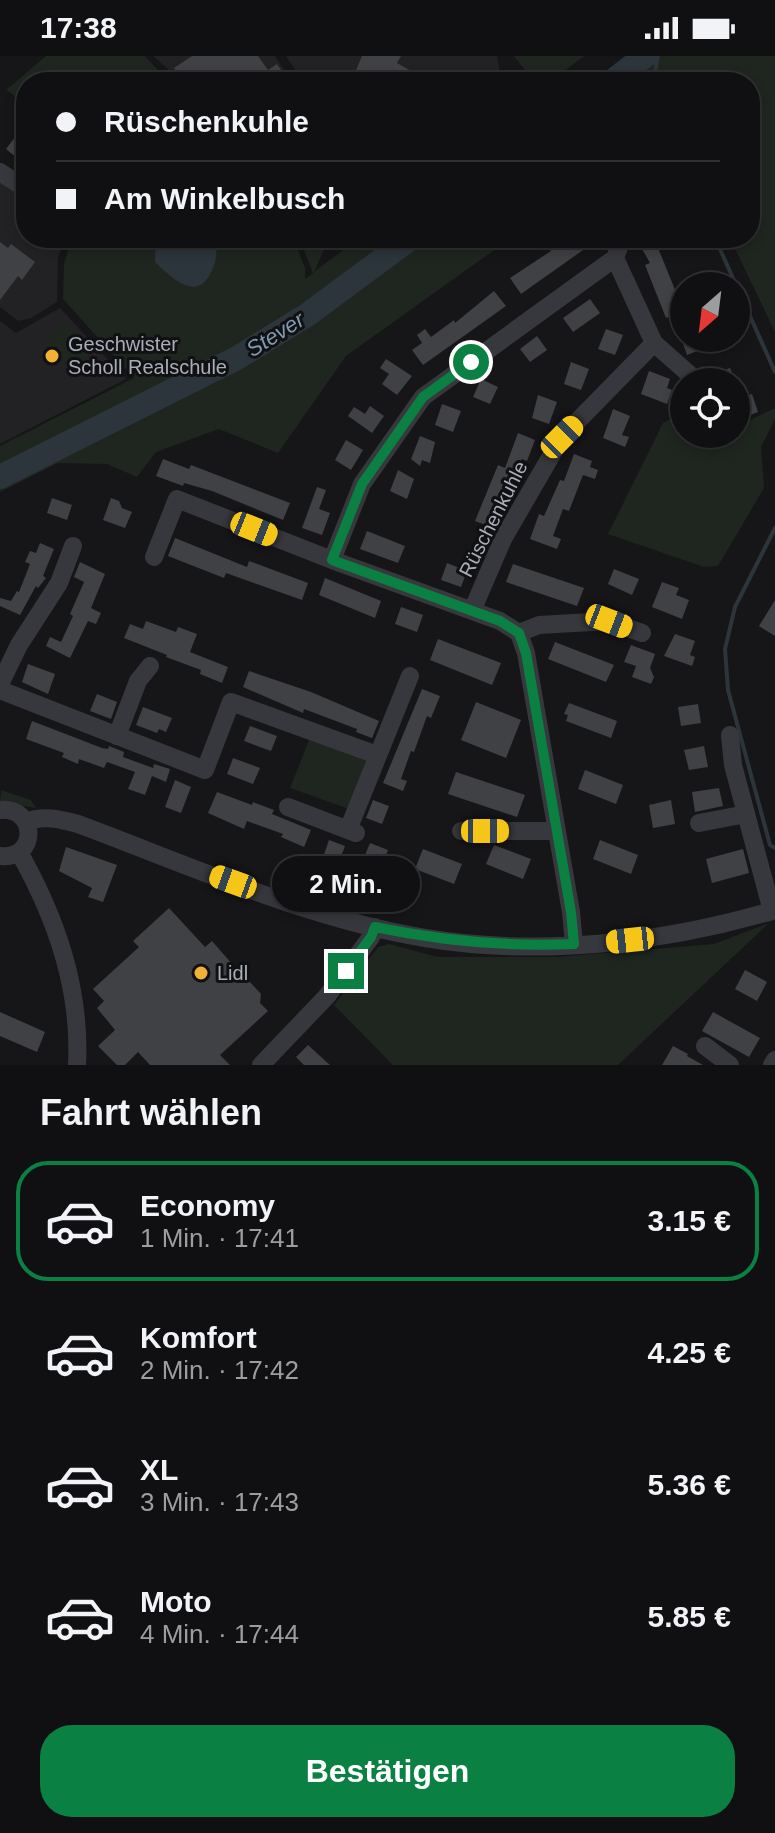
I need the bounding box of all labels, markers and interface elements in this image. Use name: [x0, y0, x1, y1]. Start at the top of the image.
text: 17:38: [40, 11, 117, 44]
text: Rüschenkuhle: [104, 105, 309, 138]
text: Am Winkelbusch: [104, 182, 345, 215]
north arrow: [670, 272, 750, 352]
map controls: [670, 272, 750, 448]
water label: Stever: [242, 306, 310, 362]
place label: Geschwister Scholl Realschule: [68, 333, 227, 378]
route start: [453, 344, 489, 380]
marker: Geschwister Scholl Realschule: [43, 347, 61, 365]
button: locate: [670, 368, 750, 448]
car: [537, 412, 587, 462]
street label: Rüschenkuhle: [454, 458, 532, 580]
car: [227, 509, 281, 549]
car: [582, 601, 636, 641]
car: [461, 819, 509, 843]
callout: 2 Min.: [272, 855, 420, 911]
car: [206, 863, 260, 901]
text: 2 Min.: [309, 869, 383, 899]
car: [605, 926, 655, 954]
route end: [328, 953, 364, 989]
place label: Lidl: [217, 962, 248, 984]
marker: Lidl: [192, 964, 210, 982]
text: Fahrt wählen: [40, 1092, 262, 1133]
icon: car: [44, 1185, 116, 1257]
text: Economy: [140, 1189, 275, 1222]
text: 3.15 €: [648, 1204, 731, 1237]
text: 1 Min. · 17:41: [140, 1223, 299, 1253]
icon: car: [44, 1317, 116, 1389]
text: Komfort: [140, 1321, 257, 1354]
text: 4.25 €: [648, 1336, 731, 1369]
text: 2 Min. · 17:42: [140, 1355, 299, 1385]
icon: car: [44, 1449, 116, 1521]
text: XL: [140, 1453, 178, 1486]
text: 5.36 €: [648, 1468, 731, 1501]
text: 3 Min. · 17:43: [140, 1487, 299, 1517]
icon: car: [44, 1581, 116, 1653]
text: Moto: [140, 1585, 212, 1618]
text: 5.85 €: [648, 1600, 731, 1633]
text: 4 Min. · 17:44: [140, 1619, 299, 1649]
button: Bestätigen: [40, 1725, 735, 1817]

